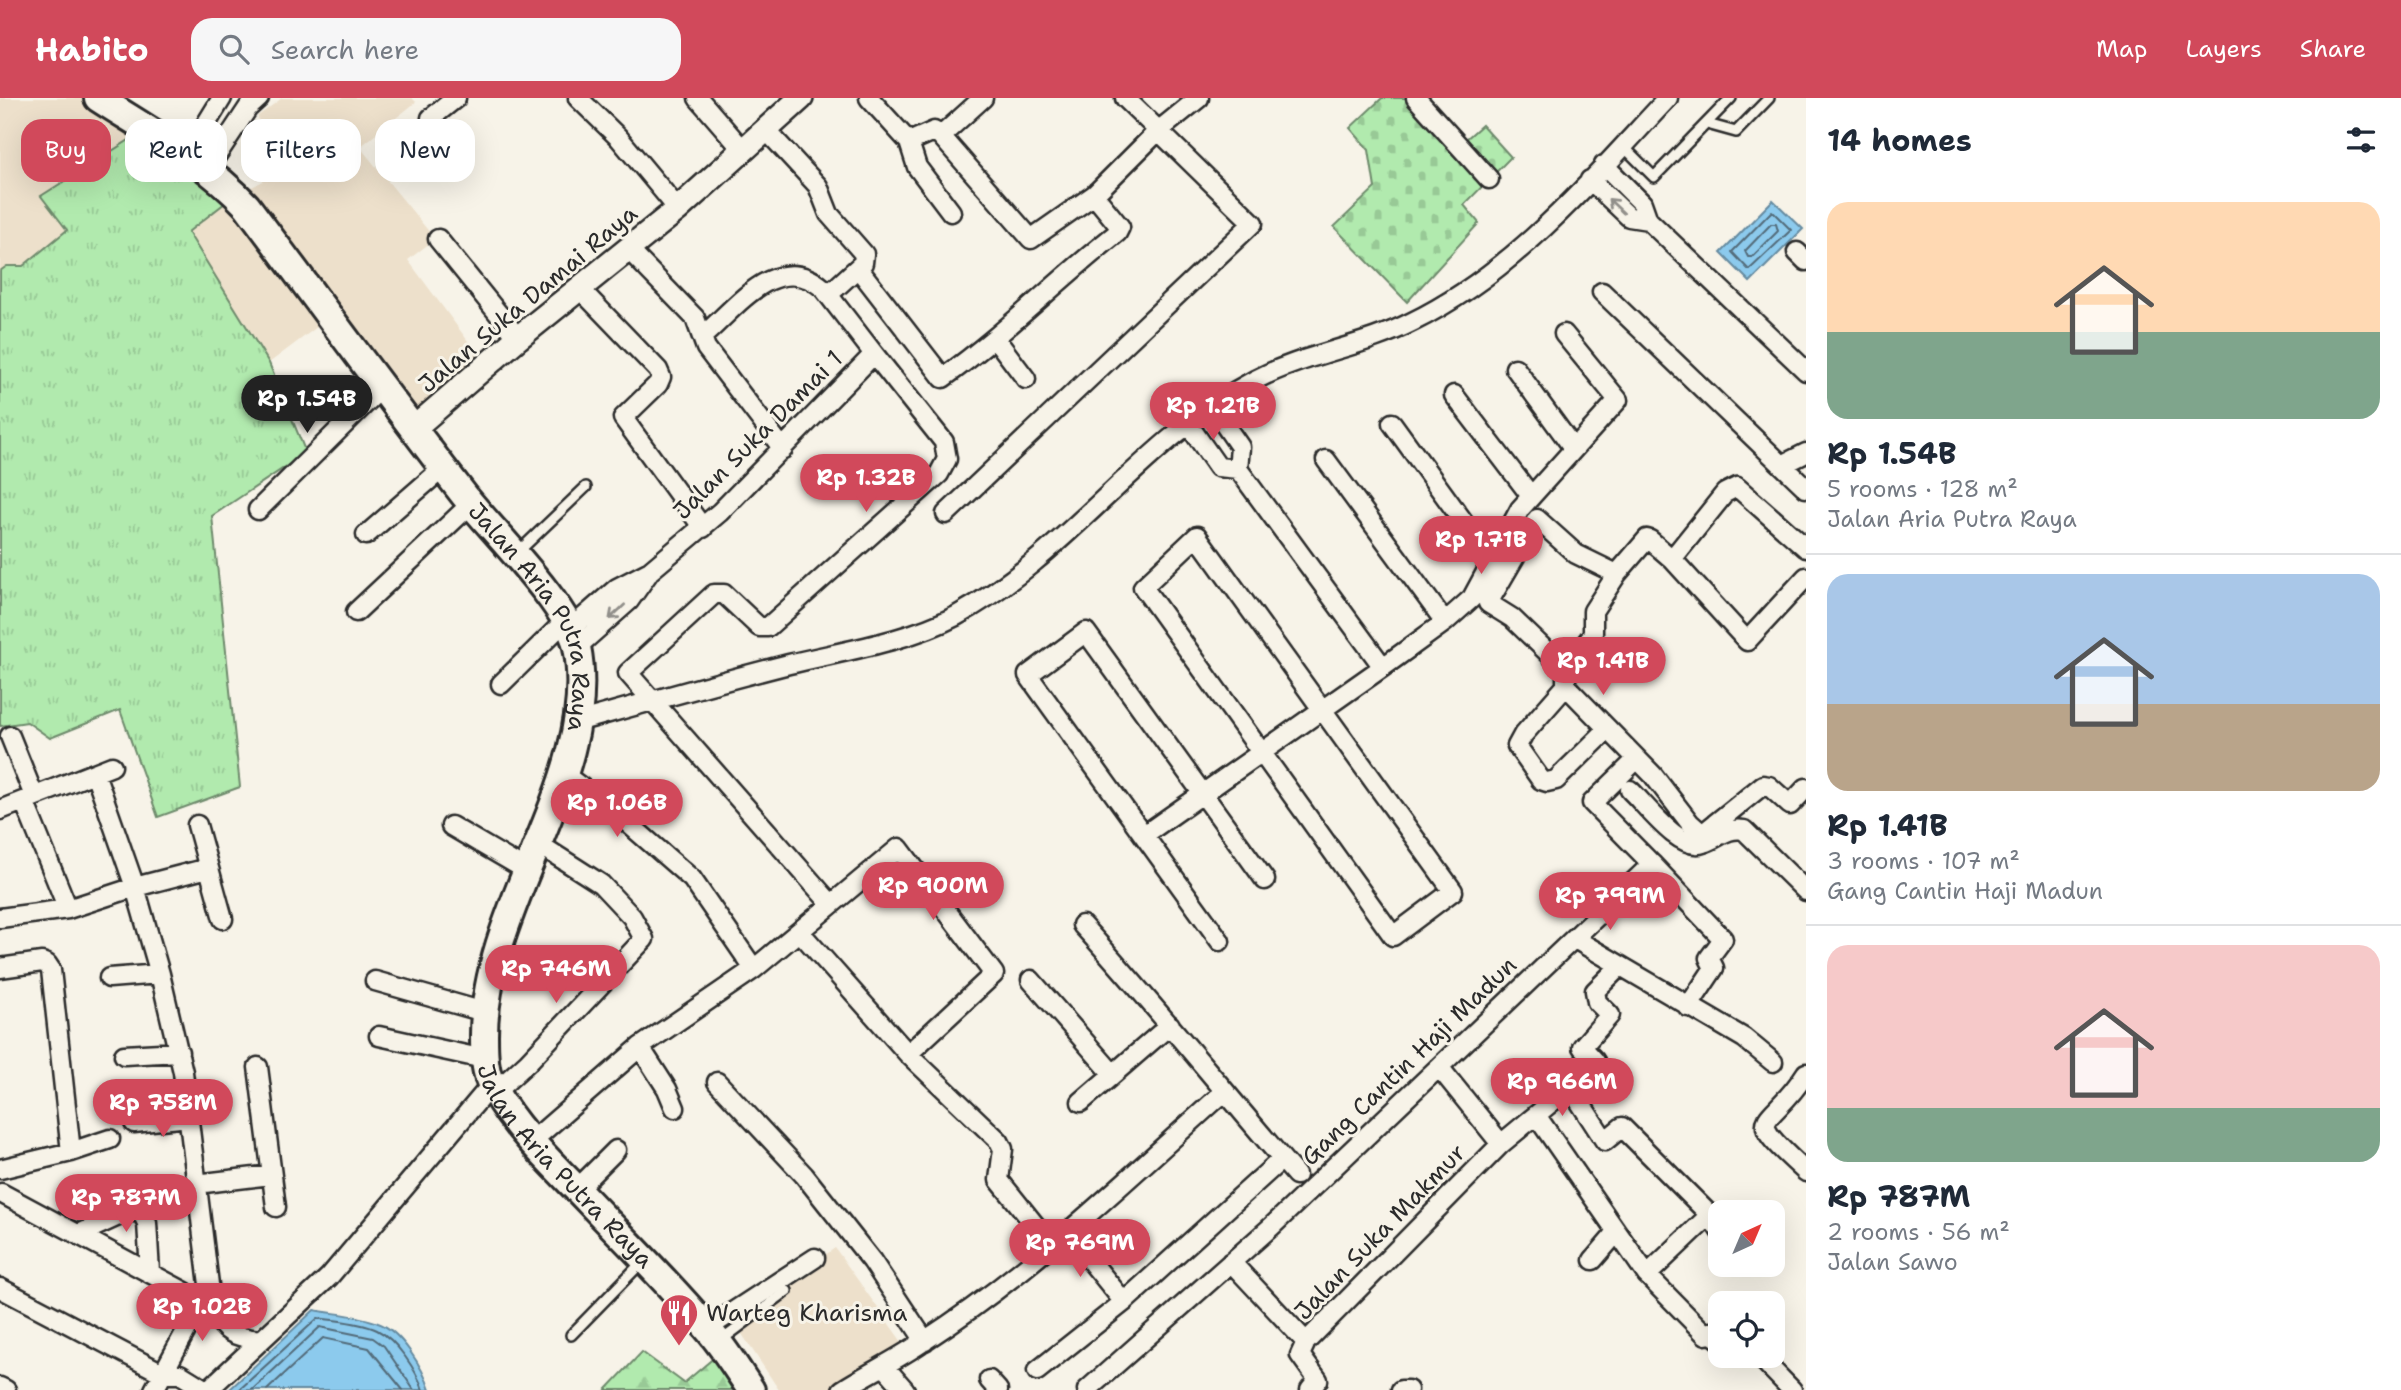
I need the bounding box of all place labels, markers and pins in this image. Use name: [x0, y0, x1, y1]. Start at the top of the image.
pin: Rp 1.54B: [235, 376, 379, 435]
pin: Rp 1.21B: [1141, 382, 1285, 442]
pin: Rp 1.32B: [794, 454, 938, 514]
pin: Rp 1.71B: [1409, 517, 1553, 576]
pin: Rp 1.41B: [1531, 638, 1675, 697]
pin: Rp 1.06B: [545, 780, 689, 839]
pin: Rp 900M: [868, 862, 998, 922]
pin: Rp 799M: [1545, 872, 1675, 932]
pin: Rp 746M: [491, 946, 621, 1005]
pin: Rp 966M: [1497, 1058, 1627, 1118]
pin: Rp 758M: [98, 1080, 228, 1139]
pin: Rp 787M: [61, 1174, 191, 1234]
pin: Rp 769M: [1015, 1220, 1145, 1279]
pin: Rp 1.02B: [130, 1284, 274, 1343]
restaurant icon: Warteg Kharisma: [658, 1292, 700, 1347]
place label: Warteg Kharisma: [706, 1297, 907, 1329]

